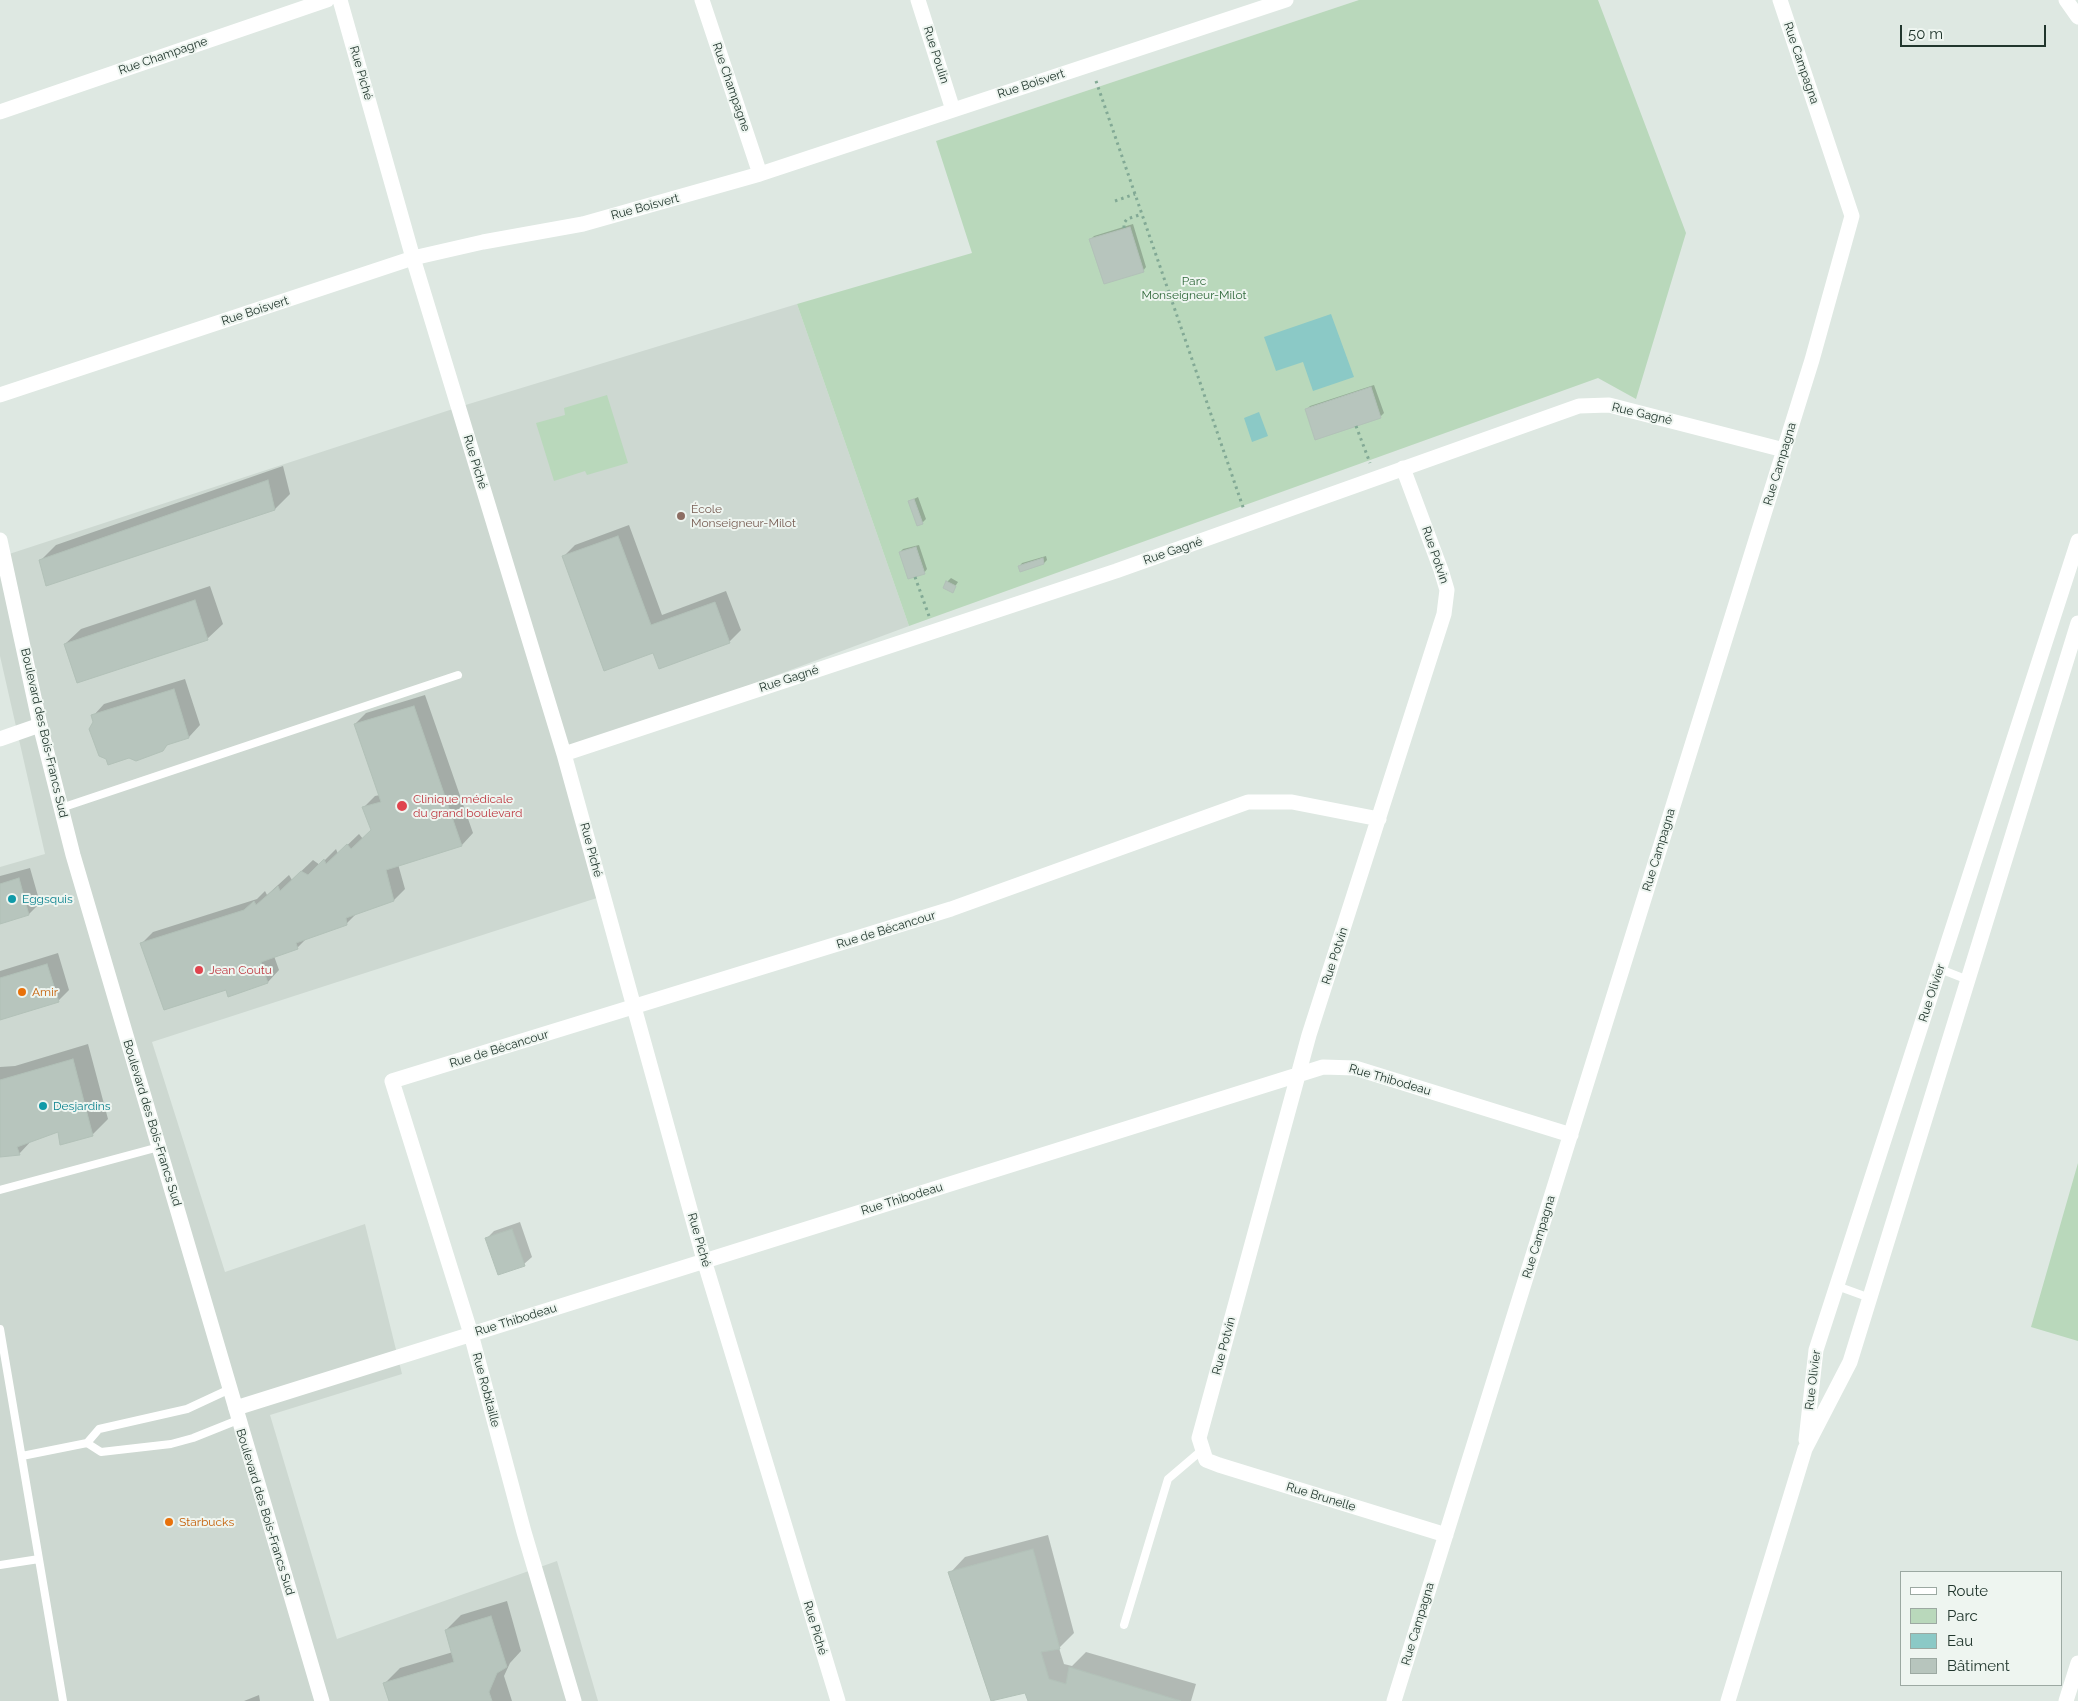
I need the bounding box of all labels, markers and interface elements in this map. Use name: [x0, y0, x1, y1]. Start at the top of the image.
scale bar: [1903, 15, 2049, 47]
street label: Rue Campagna: [1780, 20, 1822, 106]
street label: Rue Poulin: [920, 24, 952, 86]
text: 50 m: [1908, 25, 1943, 43]
street label: Rue Champagne: [117, 34, 209, 78]
street label: Rue Champagne: [709, 41, 753, 133]
street label: Rue Piché: [346, 44, 376, 102]
street label: Rue Boisvert: [996, 66, 1066, 102]
street label: Rue Boisvert: [609, 191, 681, 223]
park label: Parc Monseigneur-Milot: [1142, 274, 1246, 302]
street label: Rue Boisvert: [220, 293, 290, 329]
street label: Rue Gagné: [1610, 400, 1674, 428]
street label: Rue Campagna: [1761, 421, 1799, 507]
street label: Rue Piché: [460, 433, 490, 491]
place label: École Monseigneur-Milot: [691, 502, 796, 530]
marker: École Monseigneur-Milot: [675, 510, 687, 522]
street label: Rue Potvin: [1419, 525, 1451, 585]
street label: Rue Gagné: [1142, 534, 1204, 568]
street label: Boulevard des Bois-Francs Sud: [17, 647, 71, 819]
street label: Rue Gagné: [757, 663, 821, 695]
place label: Clinique médicale du grand boulevard: [413, 792, 522, 820]
marker: Clinique médicale du grand boulevard: [395, 799, 409, 813]
street label: Rue Campagna: [1640, 807, 1678, 893]
street label: Rue Piché: [577, 821, 605, 879]
place label: Eggsquis: [22, 892, 73, 906]
marker: Eggsquis: [6, 893, 18, 905]
street label: Rue de Bécancour: [835, 908, 937, 952]
street label: Rue Potvin: [1319, 926, 1351, 986]
street label: Rue Olivier: [1916, 962, 1948, 1024]
place label: Jean Coutu: [209, 963, 272, 977]
marker: Jean Coutu: [193, 964, 205, 976]
place label: Amir: [32, 985, 58, 999]
marker: Amir: [16, 986, 28, 998]
street label: Rue de Bécancour: [448, 1027, 550, 1071]
street label: Boulevard des Bois-Francs Sud: [120, 1038, 184, 1208]
street label: Rue Thibodeau: [1347, 1061, 1433, 1099]
place label: Desjardins: [53, 1099, 111, 1113]
marker: Desjardins: [37, 1100, 49, 1112]
street label: Rue Thibodeau: [859, 1180, 945, 1218]
street label: Rue Campagna: [1520, 1194, 1558, 1280]
street label: Rue Piché: [684, 1211, 714, 1269]
street label: Rue Thibodeau: [473, 1301, 559, 1339]
street label: Rue Potvin: [1209, 1315, 1239, 1377]
street label: Rue Olivier: [1802, 1349, 1824, 1411]
street label: Rue Robitaille: [469, 1351, 503, 1429]
street label: Boulevard des Bois-Francs Sud: [233, 1427, 297, 1597]
street label: Rue Brunelle: [1285, 1480, 1357, 1514]
place label: Starbucks: [179, 1515, 234, 1529]
marker: Starbucks: [163, 1516, 175, 1528]
legend: [1900, 1571, 2063, 1686]
street label: Rue Campagna: [1399, 1581, 1437, 1667]
text: Route: [1947, 1582, 1988, 1600]
street label: Rue Piché: [800, 1599, 830, 1657]
text: Parc: [1947, 1607, 1978, 1625]
text: Eau: [1947, 1632, 1973, 1650]
text: Bâtiment: [1947, 1657, 2010, 1675]

